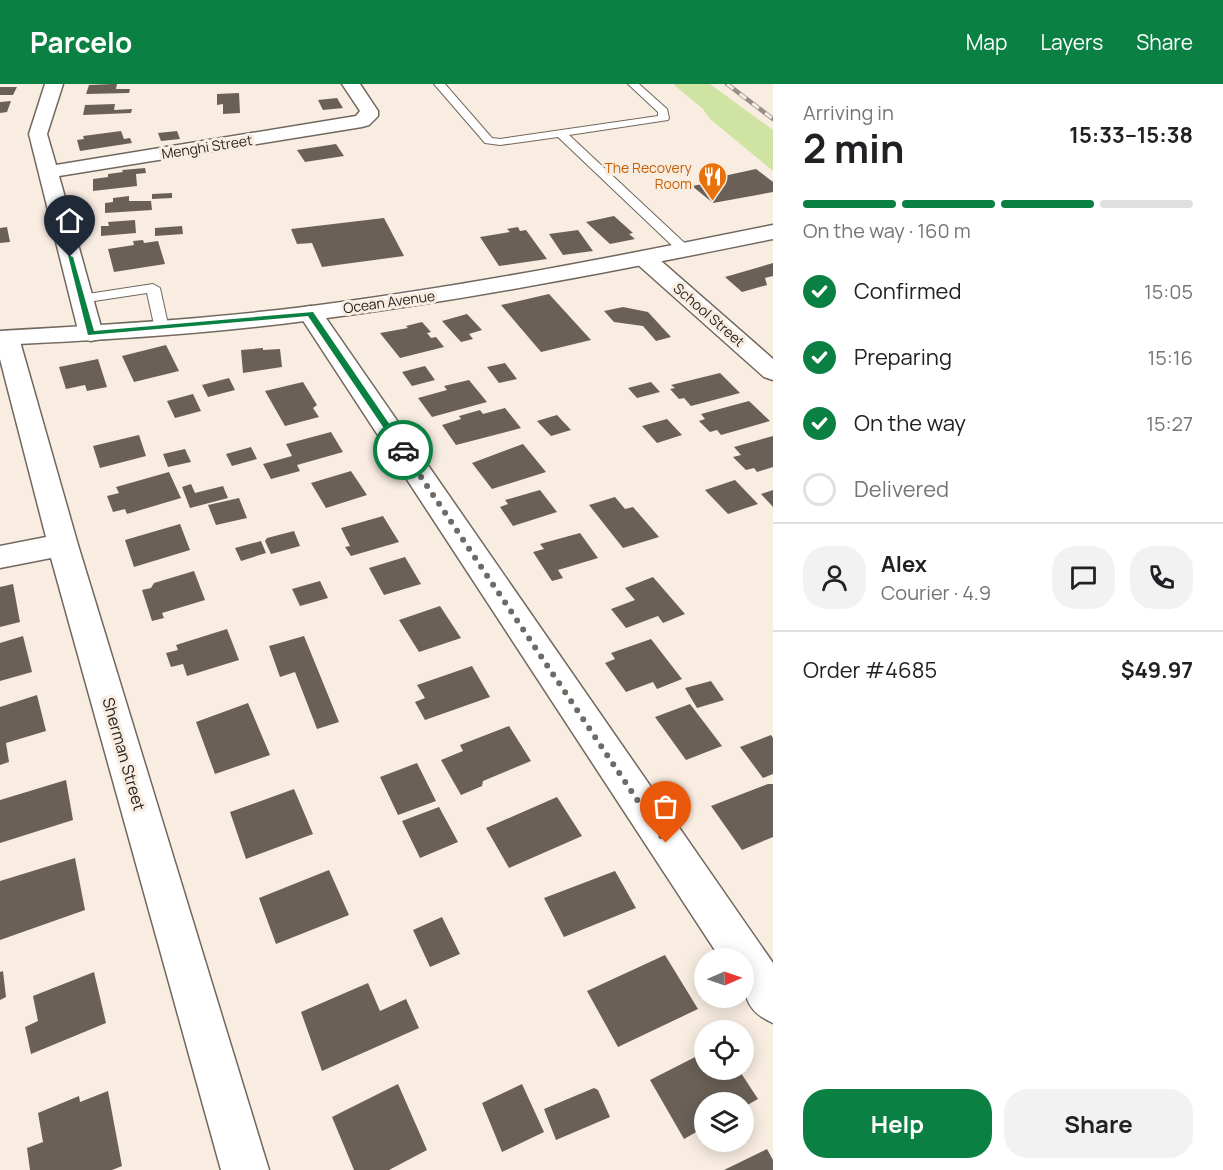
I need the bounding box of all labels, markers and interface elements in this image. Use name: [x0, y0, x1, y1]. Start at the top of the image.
text: Parcelo: [30, 23, 132, 61]
text: Map: [966, 28, 1007, 56]
text: Layers: [1040, 28, 1103, 56]
text: Share: [1136, 28, 1193, 56]
text: Arriving in: [803, 99, 894, 126]
text: 15:33–15:38: [1069, 120, 1193, 150]
text: 2 min: [803, 121, 904, 175]
street label: Menghi Street: [160, 130, 254, 163]
place label: The Recovery Room: [604, 158, 693, 193]
restaurant icon: The Recovery Room: [697, 160, 729, 202]
pin: [44, 195, 95, 257]
icon: home: [53, 204, 86, 237]
text: On the way · 160 m: [803, 217, 971, 244]
icon: check: [803, 275, 836, 308]
text: Confirmed: [854, 276, 962, 306]
street label: School Street: [670, 278, 749, 351]
text: 15:05: [1144, 278, 1193, 305]
street label: Ocean Avenue: [342, 286, 436, 317]
icon: check: [803, 341, 836, 374]
text: Preparing: [854, 342, 952, 372]
text: 15:16: [1147, 344, 1193, 371]
icon: check: [803, 407, 836, 440]
text: On the way: [854, 408, 966, 438]
text: 15:27: [1146, 410, 1193, 437]
courier: [373, 420, 433, 480]
icon: car: [387, 434, 420, 467]
text: Delivered: [854, 474, 949, 504]
button: person: [803, 546, 866, 609]
button: chat: [1052, 546, 1115, 609]
button: phone: [1130, 546, 1193, 609]
text: Alex: [881, 549, 927, 579]
text: Courier · 4.9: [881, 579, 991, 606]
text: Order #4685: [803, 655, 937, 685]
text: $49.97: [1121, 655, 1193, 685]
street label: Sherman Street: [97, 695, 151, 813]
pin: [640, 781, 691, 843]
icon: bag: [649, 790, 682, 823]
north arrow: [694, 948, 754, 1008]
map controls: [694, 948, 754, 1152]
button: locate: [694, 1020, 754, 1080]
button: Help: [803, 1089, 992, 1158]
button: Share: [1004, 1089, 1193, 1158]
button: layers: [694, 1092, 754, 1152]

